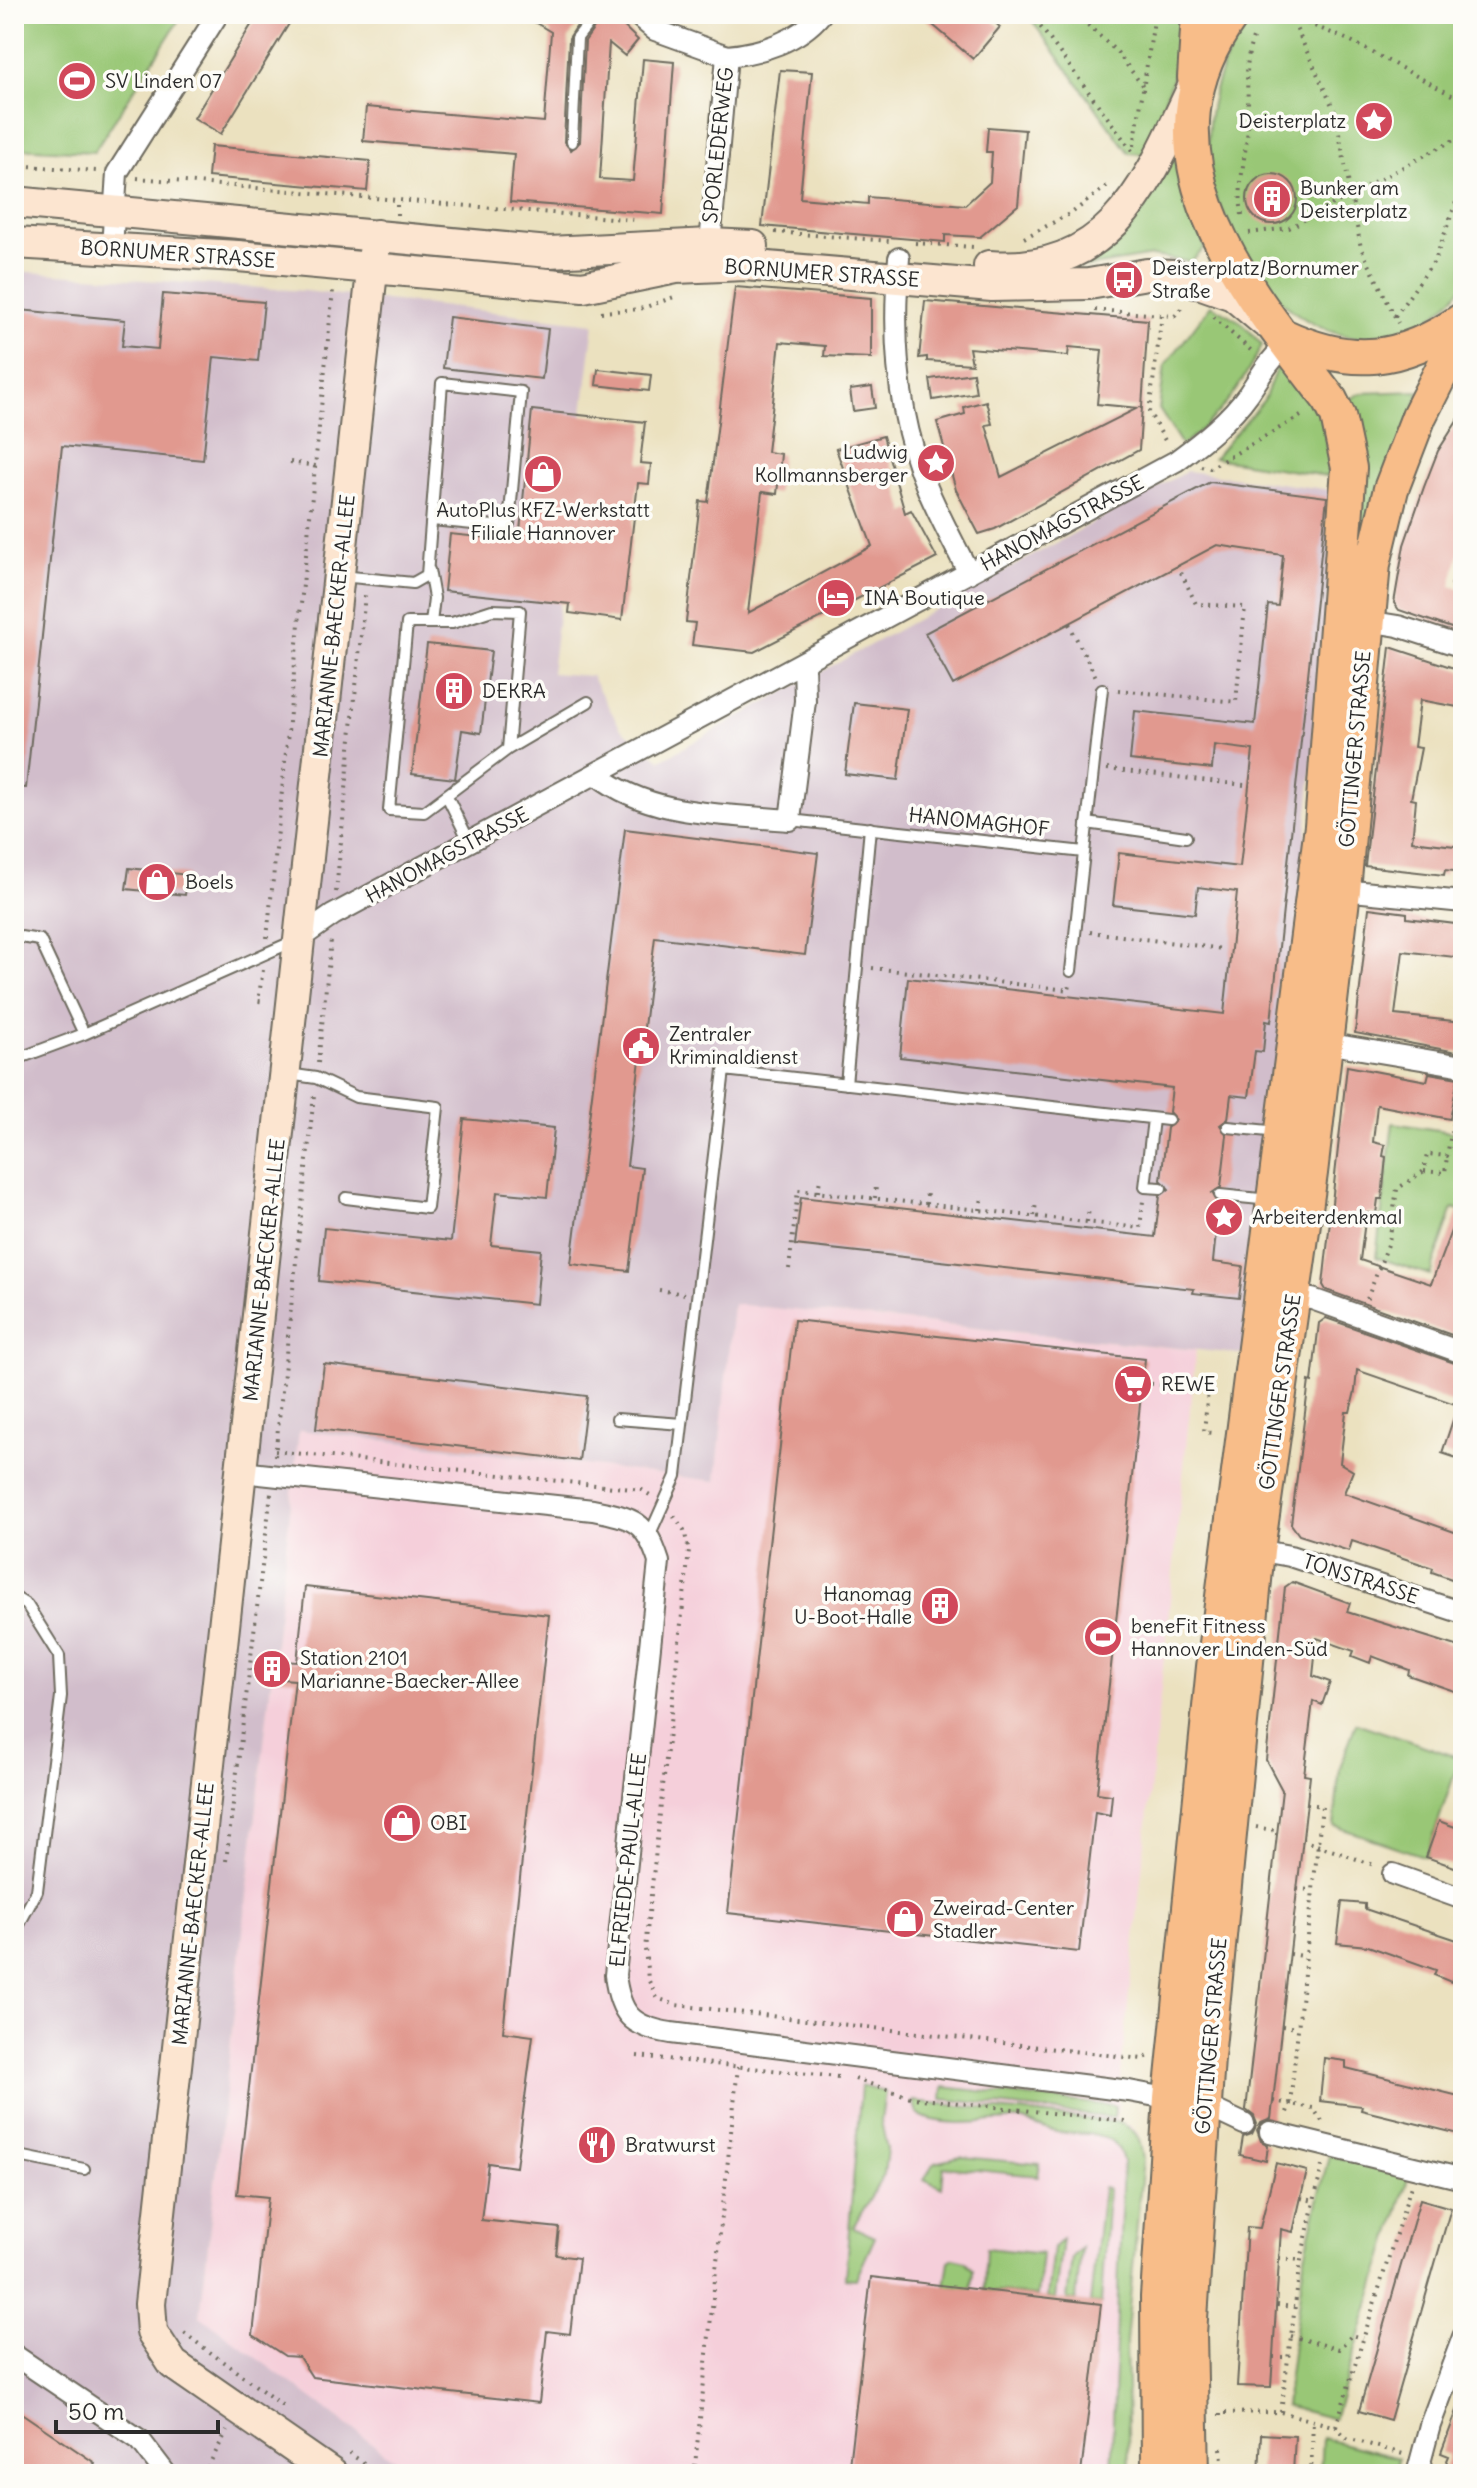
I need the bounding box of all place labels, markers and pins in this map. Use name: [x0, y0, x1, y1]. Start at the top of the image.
sports icon: SV Linden 07: [56, 60, 98, 102]
place label: SV Linden 07: [105, 68, 222, 93]
place icon: Deisterplatz: [1353, 100, 1395, 142]
place label: Deisterplatz: [1238, 108, 1346, 133]
place label: Bunker am Deisterplatz: [1300, 175, 1408, 223]
building icon: Bunker am Deisterplatz: [1251, 178, 1293, 220]
place label: Deisterplatz/Bornumer Straße: [1152, 255, 1359, 303]
bus stop icon: Deisterplatz/Bornumer Straße: [1103, 259, 1145, 301]
place label: Ludwig Kollmannsberger: [755, 439, 908, 487]
place icon: Ludwig Kollmannsberger: [915, 442, 957, 484]
shop icon: AutoPlus KFZ-Werkstatt Filiale Hannover: [522, 453, 564, 495]
place label: AutoPlus KFZ-Werkstatt Filiale Hannover: [436, 497, 650, 545]
hotel icon: INA Boutique: [815, 577, 857, 619]
place label: INA Boutique: [864, 585, 985, 610]
building icon: DEKRA: [433, 670, 475, 712]
place label: DEKRA: [482, 678, 546, 703]
shop icon: Boels: [136, 861, 178, 903]
place label: Boels: [185, 869, 234, 894]
place label: Zentraler Kriminaldienst: [669, 1021, 798, 1069]
public building icon: Zentraler Kriminaldienst: [620, 1025, 662, 1067]
place icon: Arbeiterdenkmal: [1203, 1196, 1245, 1238]
place label: Arbeiterdenkmal: [1252, 1204, 1402, 1229]
supermarket icon: REWE: [1112, 1363, 1154, 1405]
place label: REWE: [1161, 1371, 1215, 1396]
place label: Hanomag U-Boot-Halle: [794, 1581, 912, 1629]
building icon: Hanomag U-Boot-Halle: [919, 1585, 961, 1627]
place label: beneFit Fitness Hannover Linden-Süd: [1131, 1613, 1328, 1661]
sports icon: beneFit Fitness Hannover Linden-Süd: [1082, 1616, 1124, 1658]
place label: Station 2101 Marianne-Baecker-Allee: [300, 1645, 519, 1693]
building icon: Station 2101 Marianne-Baecker-Allee: [251, 1648, 293, 1690]
shop icon: OBI: [381, 1802, 423, 1844]
place label: OBI: [430, 1810, 467, 1835]
place label: Zweirad-Center Stadler: [933, 1895, 1074, 1943]
shop icon: Zweirad-Center Stadler: [884, 1898, 926, 1940]
restaurant icon: Bratwurst: [576, 2124, 618, 2166]
place label: Bratwurst: [625, 2132, 716, 2157]

